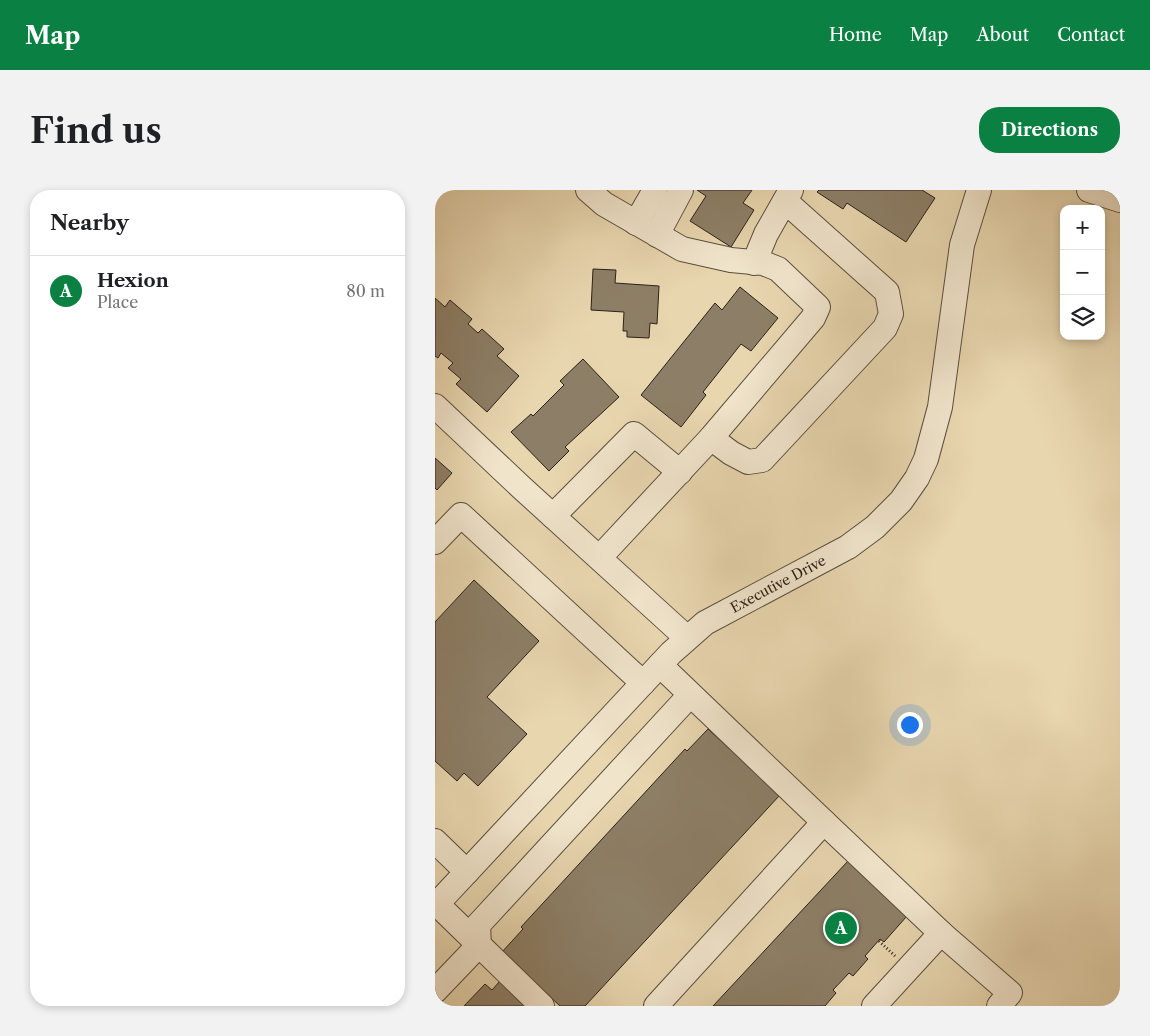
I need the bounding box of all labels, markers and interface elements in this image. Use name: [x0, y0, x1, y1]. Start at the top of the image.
text: Map: [25, 21, 80, 50]
text: Home: [829, 24, 882, 46]
text: Map: [910, 24, 948, 46]
text: About: [976, 24, 1029, 46]
text: Contact: [1057, 24, 1125, 46]
button: Directions: [979, 107, 1120, 153]
text: Find us: [30, 109, 162, 152]
map controls: [1060, 205, 1105, 340]
button: +: [1060, 205, 1105, 250]
text: Nearby: [50, 210, 129, 235]
button: −: [1060, 250, 1105, 295]
text: Hexion: [97, 269, 169, 292]
text: A: [60, 281, 72, 301]
text: 80 m: [346, 281, 385, 301]
text: Place: [97, 292, 138, 312]
button: layers: [1060, 295, 1105, 340]
street label: Executive Drive: [727, 551, 829, 617]
your location: [897, 712, 923, 738]
pin: A: [825, 909, 857, 947]

